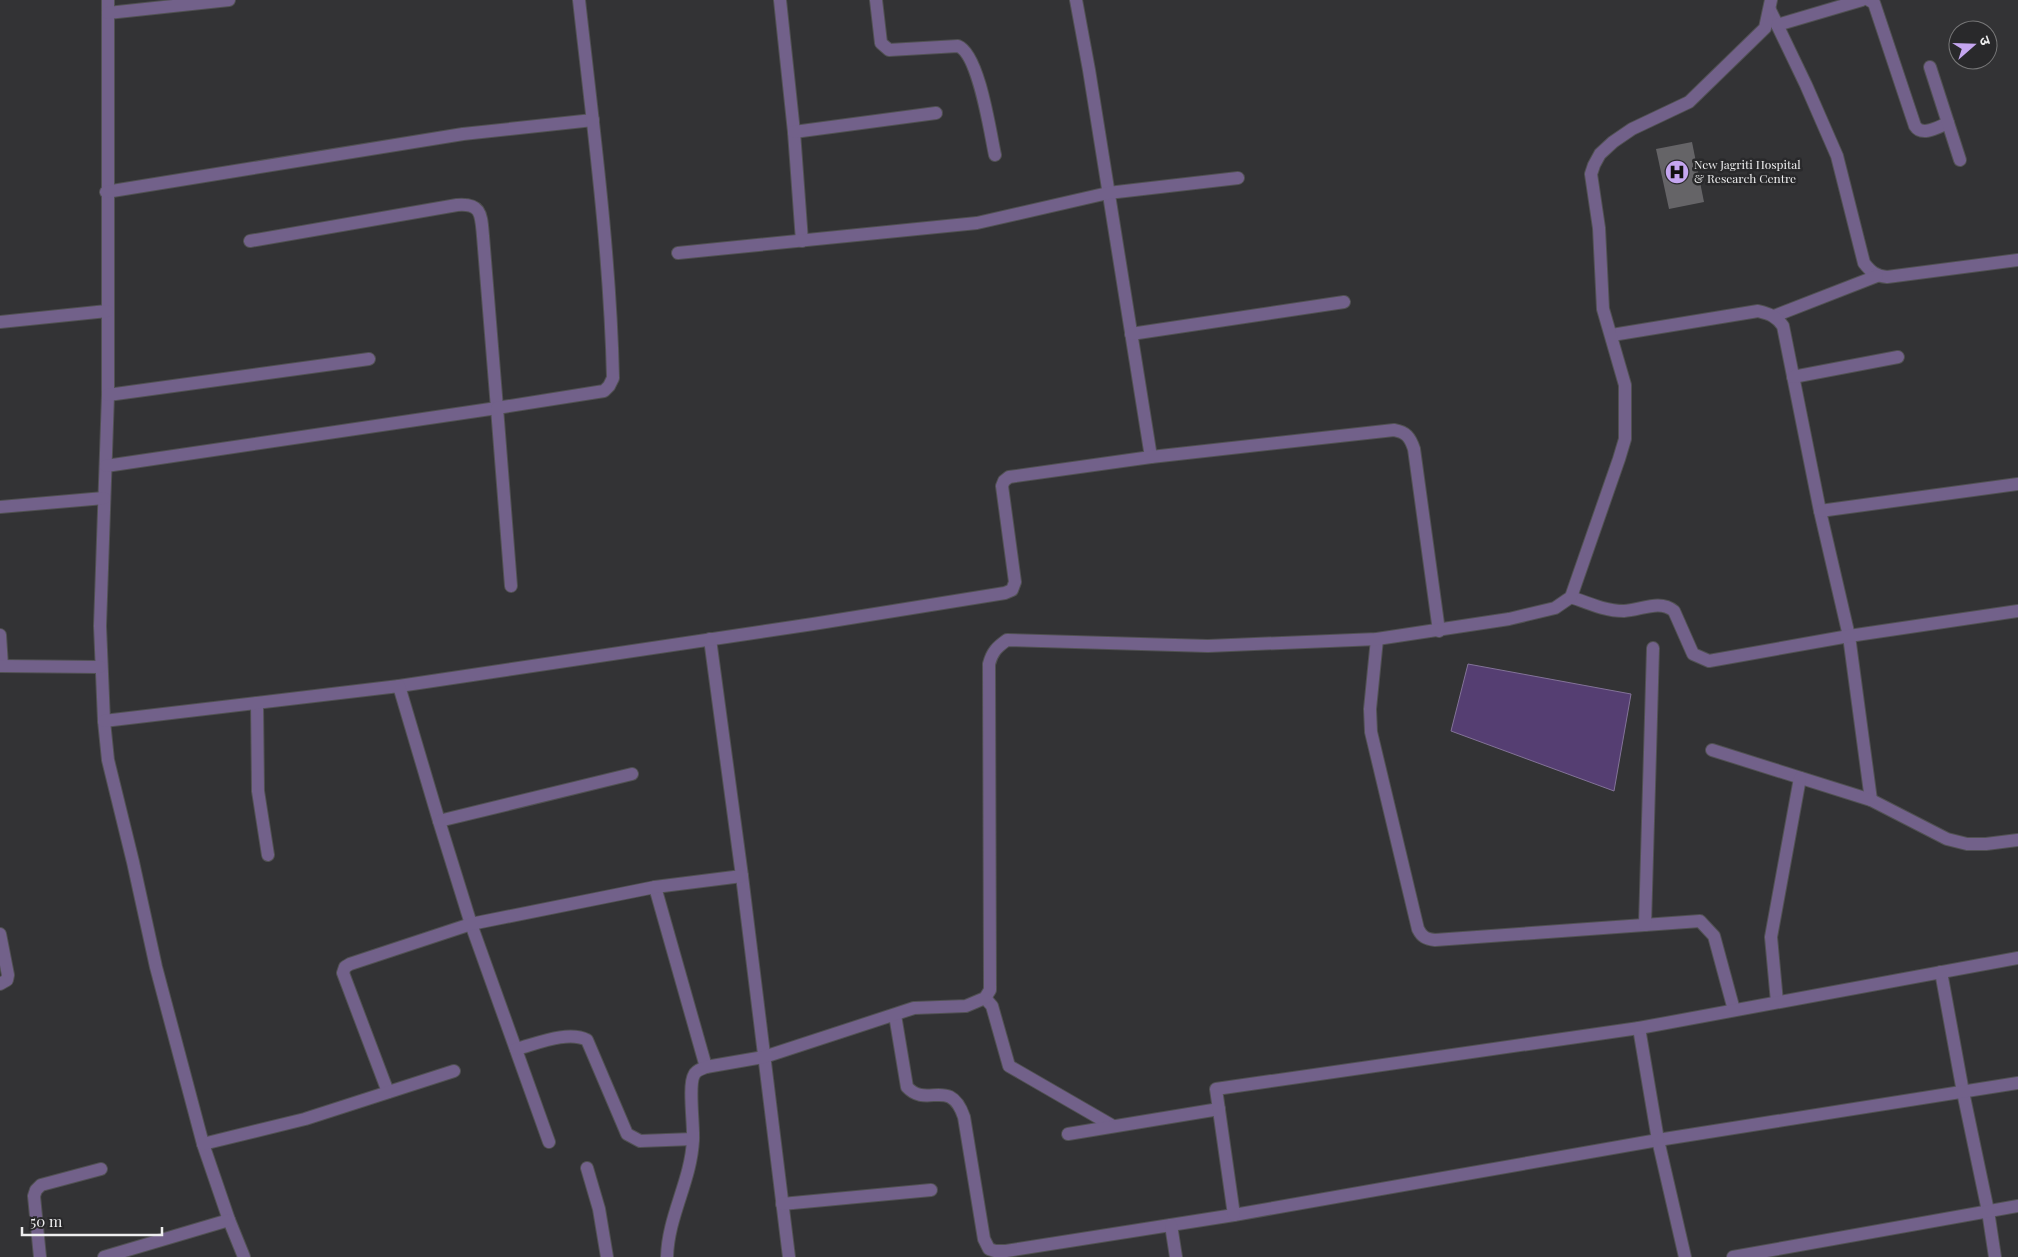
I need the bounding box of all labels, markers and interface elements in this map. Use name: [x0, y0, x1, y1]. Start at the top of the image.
north arrow: [1948, 20, 1998, 70]
text: उ: [1975, 33, 1996, 48]
place label: New Jagriti Hospital & Research Centre: [1694, 156, 1801, 186]
hospital icon: New Jagriti Hospital & Research Centre: [1664, 159, 1690, 185]
scale bar: [22, 1204, 162, 1236]
text: 50 m: [30, 1211, 63, 1231]

